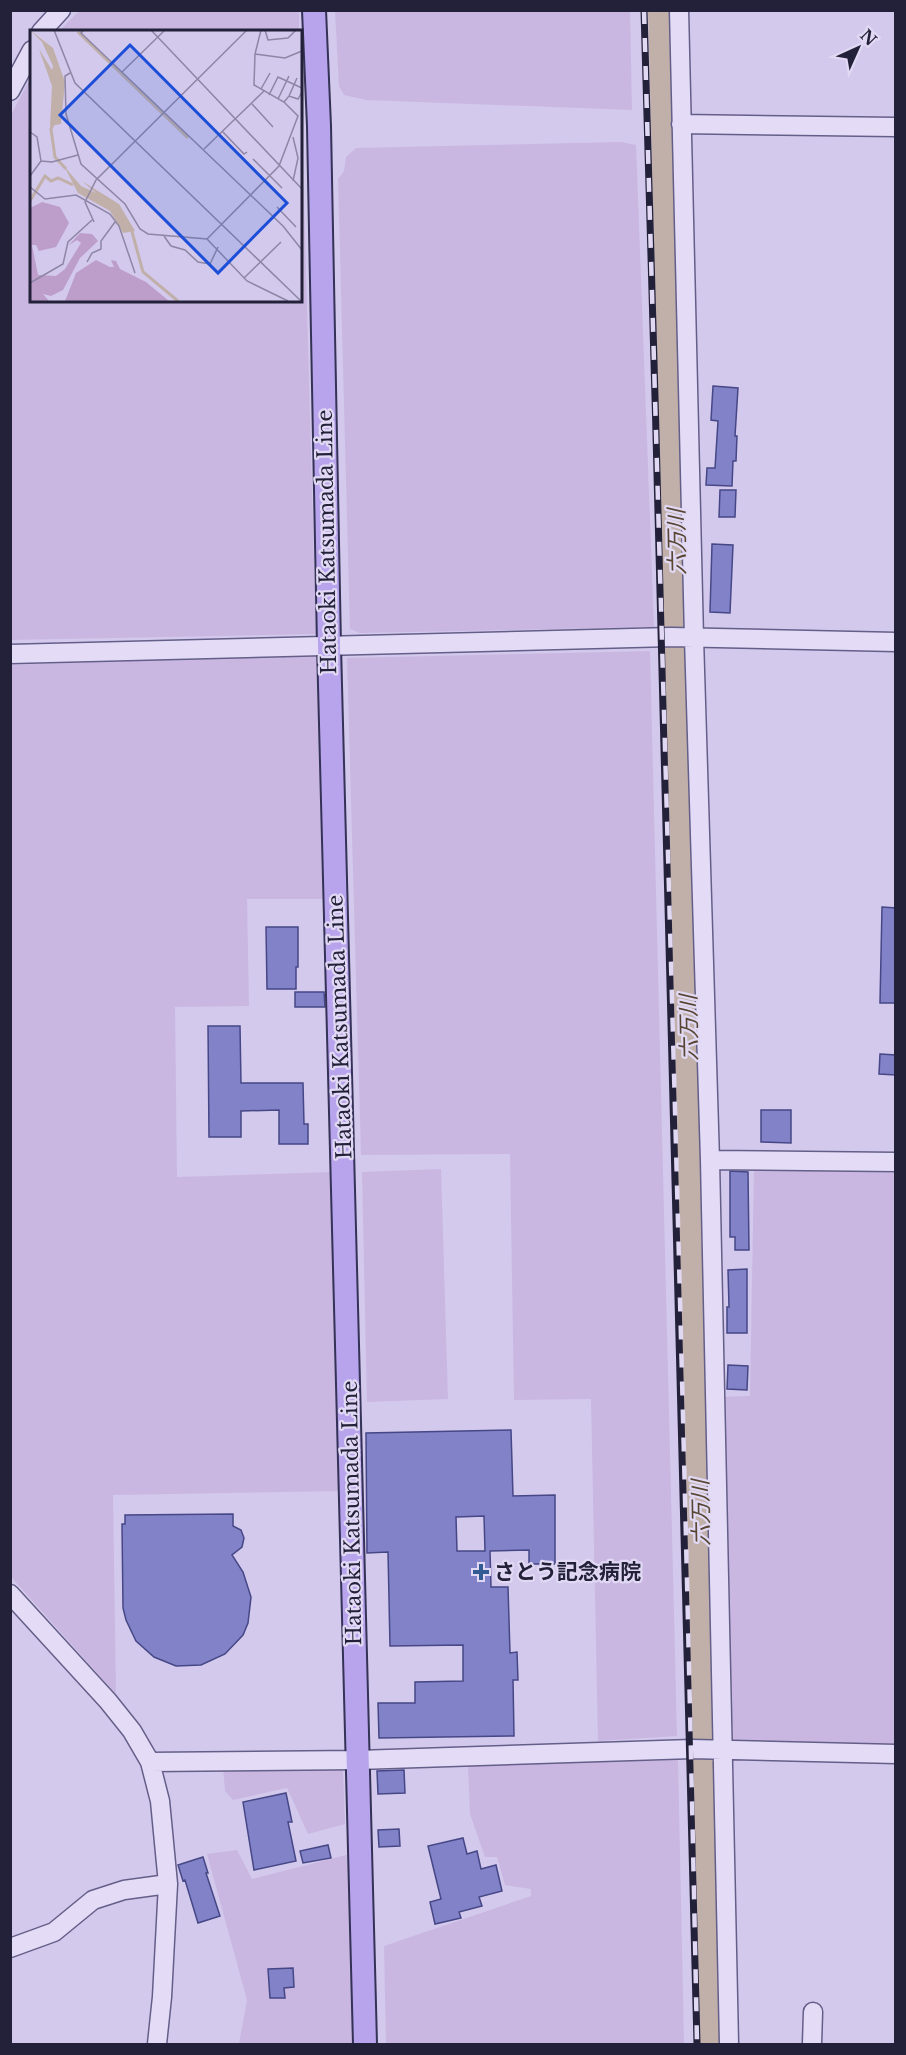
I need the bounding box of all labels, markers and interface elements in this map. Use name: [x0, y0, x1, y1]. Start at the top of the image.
north arrow: [828, 18, 888, 78]
text: N: [856, 25, 881, 50]
inset map: [30, 30, 302, 302]
street label: Hataoki Katsumada Line: [312, 409, 342, 675]
water label: 六万川: [663, 507, 691, 575]
street label: Hataoki Katsumada Line: [322, 894, 358, 1160]
water label: 六万川: [675, 993, 703, 1061]
street label: Hataoki Katsumada Line: [337, 1380, 367, 1646]
water label: 六万川: [687, 1478, 715, 1546]
place label: さとう記念病院: [494, 1559, 641, 1585]
marker: さとう記念病院: [472, 1563, 490, 1581]

